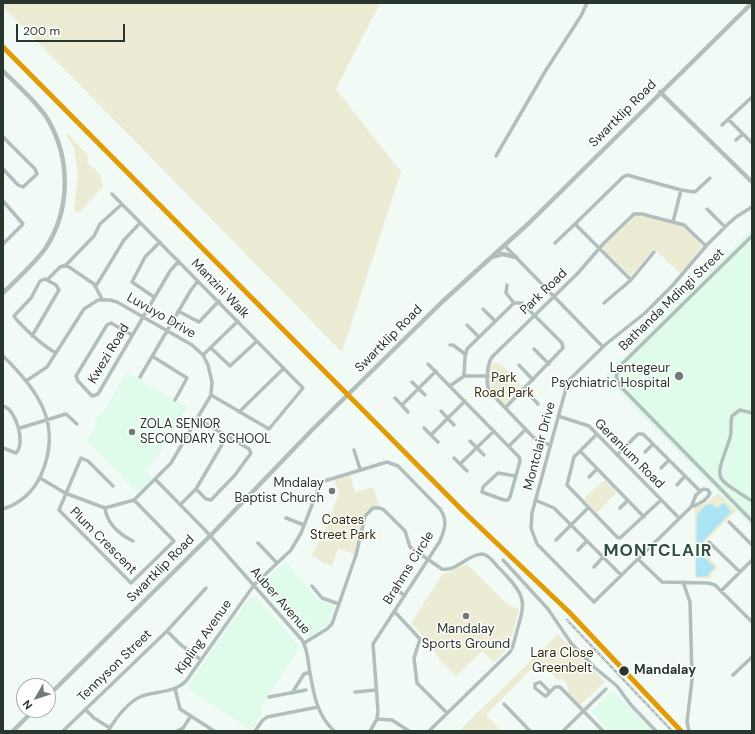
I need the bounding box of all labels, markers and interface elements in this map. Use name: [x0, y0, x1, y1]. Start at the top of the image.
scale bar: [18, 16, 127, 42]
text: 200 m: [23, 23, 60, 39]
street label: Swartklip Road: [586, 77, 660, 151]
street label: Bathanda Mdingi Street: [616, 245, 728, 355]
street label: Manzini Walk: [188, 256, 252, 322]
street label: Park Road: [517, 266, 571, 318]
street label: Luvuyo Drive: [124, 290, 198, 342]
street label: Swartklip Road: [352, 302, 426, 376]
street label: Kwezi Road: [85, 321, 133, 387]
place label: Lentegeur Psychiatric Hospital: [551, 361, 670, 392]
marker: Lentegeur Psychiatric Hospital: [673, 370, 685, 382]
park label: Park Road Park: [474, 371, 534, 402]
street label: Montclair Drive: [521, 400, 559, 492]
street label: Geranium Road: [591, 416, 667, 492]
place label: ZOLA SENIOR SECONDARY SCHOOL: [140, 417, 271, 448]
marker: ZOLA SENIOR SECONDARY SCHOOL: [127, 427, 137, 437]
place label: Mndalay Baptist Church: [234, 476, 324, 507]
marker: Mndalay Baptist Church: [327, 486, 337, 496]
street label: Plum Crescent: [66, 504, 140, 578]
park label: Coates Street Park: [310, 513, 376, 544]
street label: Brahms Circle: [380, 528, 438, 608]
street label: Swartklip Road: [124, 532, 198, 606]
district label: MONTCLAIR: [604, 542, 712, 562]
street label: Auber Avenue: [247, 564, 313, 638]
street label: Kipling Avenue: [173, 597, 235, 677]
marker: Mandalay Sports Ground: [461, 611, 471, 621]
place label: Mandalay Sports Ground: [422, 622, 510, 653]
street label: Tennyson Street: [75, 627, 155, 705]
park label: Lara Close Greenbelt: [530, 646, 594, 677]
place label: Mandalay: [634, 663, 696, 679]
marker: Mandalay: [617, 664, 631, 678]
north arrow: [16, 678, 56, 718]
text: N: [19, 697, 35, 712]

